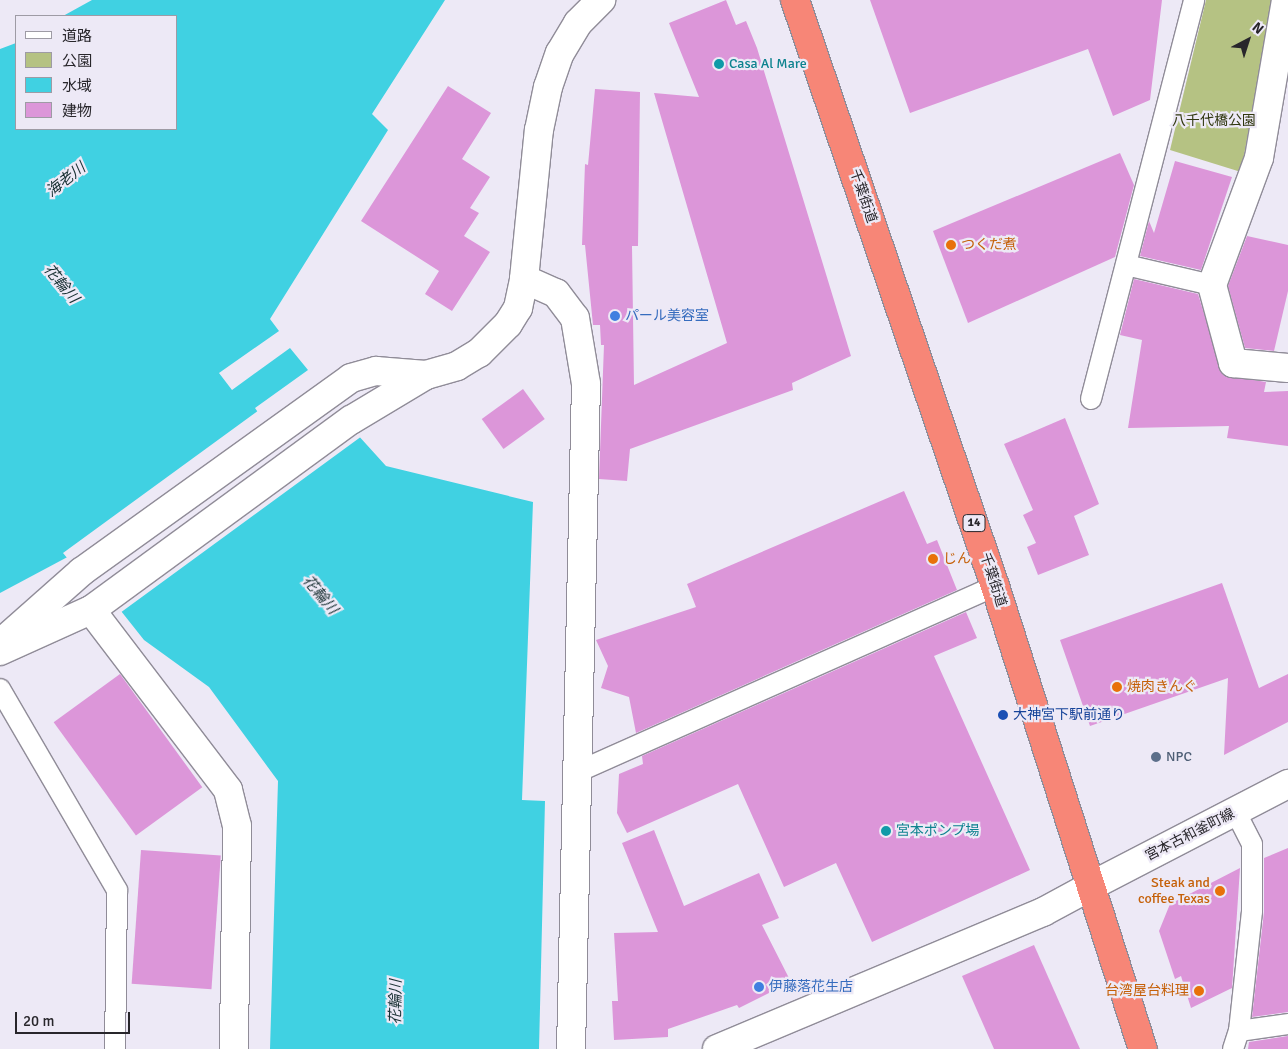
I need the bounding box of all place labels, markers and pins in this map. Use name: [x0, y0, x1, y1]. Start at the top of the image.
place label: Casa Al Mare: [729, 56, 807, 72]
marker: Casa Al Mare: [713, 58, 725, 70]
place label: つくだ煮: [961, 237, 1017, 253]
marker: つくだ煮: [945, 239, 957, 251]
place label: パール美容室: [625, 308, 709, 324]
marker: パール美容室: [609, 310, 621, 322]
place label: じん: [943, 551, 971, 567]
marker: じん: [927, 553, 939, 565]
place label: 焼肉きんぐ: [1127, 679, 1197, 695]
marker: 焼肉きんぐ: [1111, 681, 1123, 693]
place label: 大神宮下駅前通り: [1013, 707, 1125, 723]
marker: 大神宮下駅前通り: [997, 709, 1009, 721]
place label: NPC: [1166, 749, 1192, 765]
marker: NPC: [1150, 751, 1162, 763]
place label: 宮本ポンプ場: [896, 823, 980, 839]
marker: 宮本ポンプ場: [880, 825, 892, 837]
place label: Steak and coffee Texas: [1138, 875, 1210, 908]
marker: Steak and coffee Texas: [1214, 885, 1226, 897]
place label: 伊藤落花生店: [769, 979, 853, 995]
marker: 伊藤落花生店: [753, 981, 765, 993]
place label: 台湾屋台料理: [1105, 983, 1189, 999]
marker: 台湾屋台料理: [1193, 985, 1205, 997]

